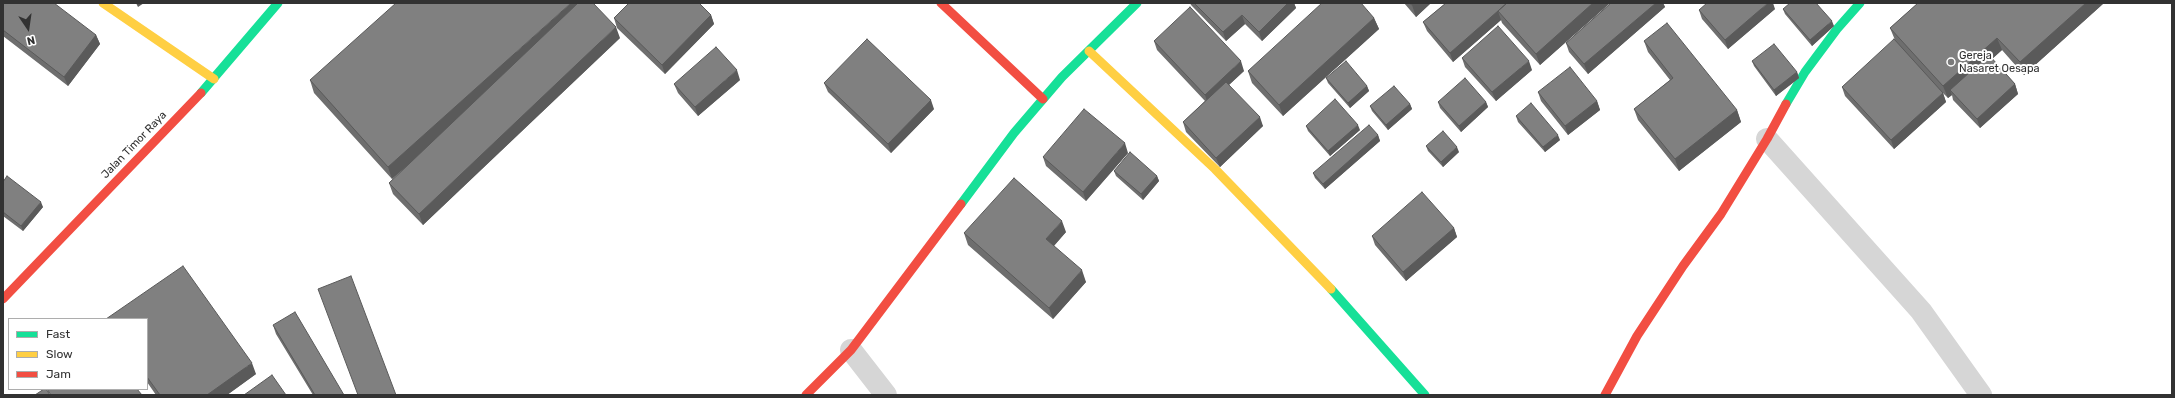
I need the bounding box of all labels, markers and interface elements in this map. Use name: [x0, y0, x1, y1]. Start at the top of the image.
north arrow: [8, 8, 48, 48]
text: N: [25, 33, 36, 47]
place label: Gereja Nasaret Oesapa: [1959, 49, 2040, 75]
marker: Gereja Nasaret Oesapa: [1946, 57, 1956, 67]
street label: Jalan Timor Raya: [99, 109, 169, 181]
legend: [8, 318, 148, 390]
text: Fast: [46, 327, 70, 341]
text: Slow: [46, 347, 73, 361]
text: Jam: [46, 367, 71, 381]

